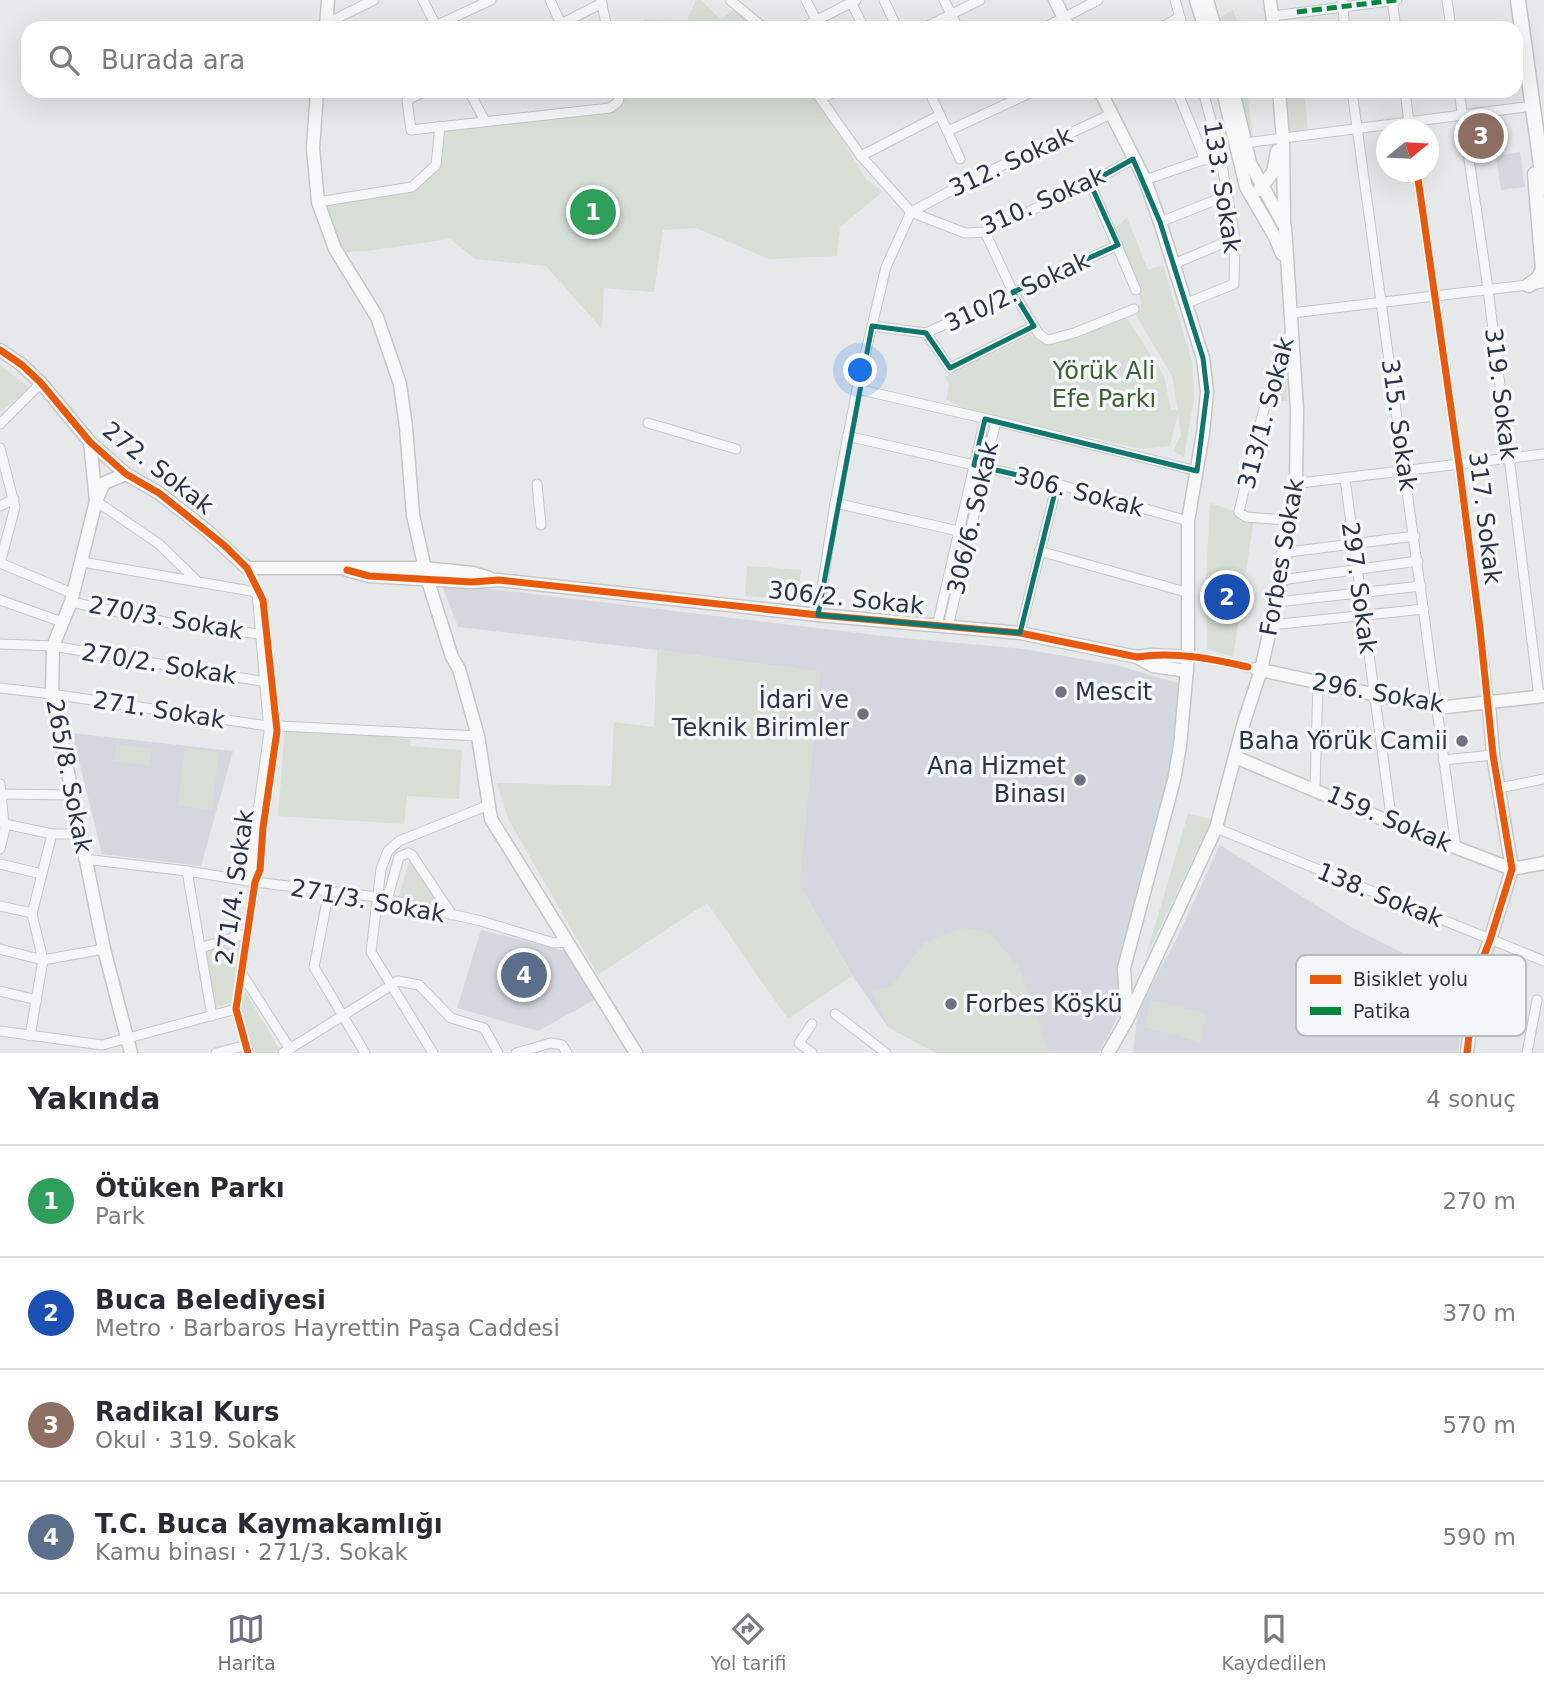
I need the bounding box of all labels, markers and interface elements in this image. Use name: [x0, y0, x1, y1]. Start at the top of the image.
search box: [21, 21, 1523, 98]
icon: search: [45, 41, 83, 79]
text: Burada ara: [101, 45, 245, 75]
pin: 3: [1458, 110, 1504, 162]
street label: 133. Sokak: [1198, 119, 1246, 255]
north arrow: [1376, 119, 1439, 182]
street label: 312. Sokak: [945, 121, 1077, 203]
street label: 310. Sokak: [977, 161, 1110, 241]
pin: 1: [570, 186, 616, 238]
street label: 310/2. Sokak: [940, 246, 1094, 338]
street label: 319. Sokak: [1479, 326, 1523, 462]
street label: 313/1. Sokak: [1232, 334, 1300, 492]
your location: [843, 353, 877, 387]
park label: Yörük Ali Efe Parkı: [1052, 357, 1156, 413]
street label: 315. Sokak: [1376, 357, 1422, 493]
street label: 272. Sokak: [97, 416, 219, 520]
street label: 306/6. Sokak: [942, 439, 1004, 597]
street label: 317. Sokak: [1463, 450, 1507, 586]
street label: 306. Sokak: [1011, 461, 1147, 523]
street label: Forbes Sokak: [1254, 476, 1310, 638]
street label: 297. Sokak: [1336, 520, 1382, 656]
pin: 2: [1204, 571, 1250, 623]
street label: 306/2. Sokak: [767, 576, 925, 620]
street label: 270/3. Sokak: [87, 591, 246, 645]
street label: 270/2. Sokak: [80, 638, 239, 690]
street label: 296. Sokak: [1310, 668, 1446, 718]
place label: Mescit: [1075, 678, 1152, 706]
marker: Mescit: [1053, 684, 1069, 700]
place label: İdari ve Teknik Birimler: [671, 685, 849, 742]
street label: 271. Sokak: [91, 686, 227, 734]
street label: 265/8. Sokak: [40, 697, 98, 856]
marker: İdari ve Teknik Birimler: [855, 706, 871, 722]
place label: Baha Yörük Camii: [1238, 727, 1448, 755]
marker: Baha Yörük Camii: [1454, 733, 1470, 749]
place label: Ana Hizmet Binası: [927, 752, 1066, 808]
marker: Ana Hizmet Binası: [1072, 772, 1088, 788]
street label: 159. Sokak: [1322, 780, 1456, 858]
street label: 271/4. Sokak: [210, 808, 260, 966]
street label: 138. Sokak: [1313, 857, 1447, 933]
street label: 271/3. Sokak: [289, 874, 448, 928]
pin: 4: [501, 949, 547, 1001]
legend: [1296, 955, 1526, 1036]
text: Bisiklet yolu: [1353, 968, 1468, 990]
place label: Forbes Köşkü: [965, 990, 1123, 1018]
marker: Forbes Köşkü: [943, 996, 959, 1012]
text: Patika: [1353, 1000, 1410, 1022]
text: Yakında: [28, 1081, 161, 1116]
text: 4 sonuç: [1426, 1086, 1516, 1112]
text: Ötüken Parkı: [95, 1173, 285, 1203]
text: 1: [43, 1188, 59, 1214]
text: 270 m: [1442, 1188, 1516, 1214]
text: Park: [95, 1203, 145, 1229]
text: Buca Belediyesi: [95, 1285, 326, 1315]
text: 2: [43, 1300, 59, 1326]
text: 370 m: [1442, 1300, 1516, 1326]
text: Metro · Barbaros Hayrettin Paşa Caddesi: [95, 1315, 560, 1341]
text: Radikal Kurs: [95, 1397, 279, 1427]
text: 3: [43, 1412, 59, 1438]
text: 570 m: [1442, 1412, 1516, 1438]
text: Okul · 319. Sokak: [95, 1427, 296, 1453]
text: T.C. Buca Kaymakamlığı: [95, 1509, 443, 1539]
text: 4: [43, 1524, 59, 1550]
text: 590 m: [1442, 1524, 1516, 1550]
text: Kamu binası · 271/3. Sokak: [95, 1539, 408, 1565]
tab: Harita: [217, 1610, 276, 1674]
tab: Yol tarifi: [710, 1610, 787, 1674]
tab: Kaydedilen: [1221, 1610, 1327, 1674]

